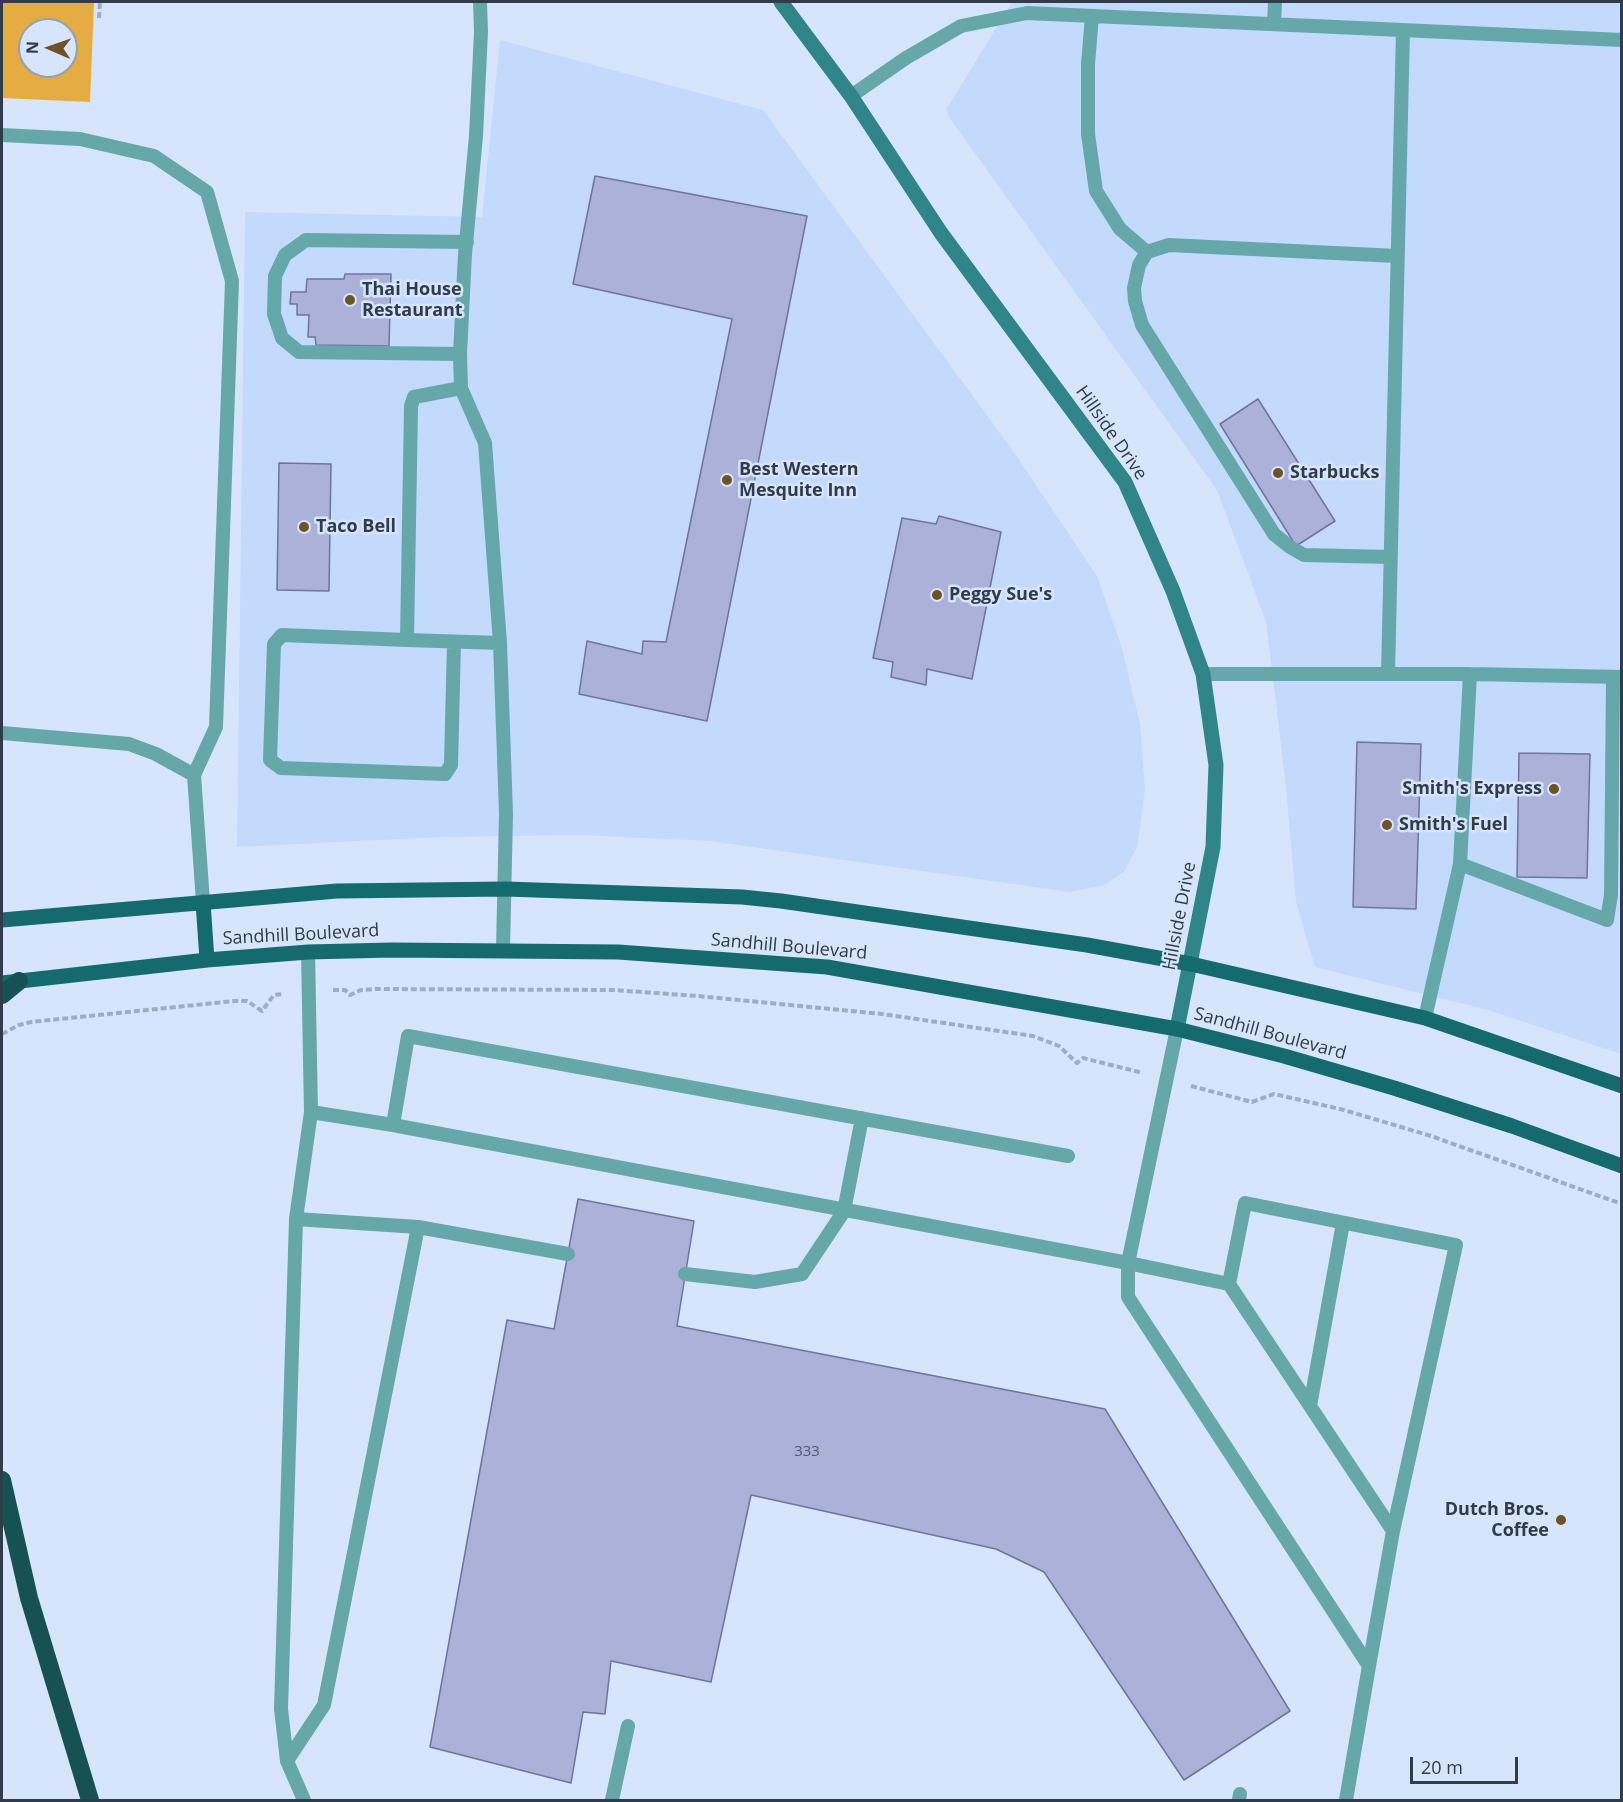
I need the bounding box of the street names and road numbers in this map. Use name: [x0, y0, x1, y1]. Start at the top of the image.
street label: Hillside Drive: [1071, 382, 1151, 484]
street label: Hillside Drive: [1159, 860, 1201, 972]
street label: Sandhill Boulevard: [222, 920, 380, 950]
street label: Sandhill Boulevard: [710, 929, 868, 965]
street label: Sandhill Boulevard: [1191, 1003, 1349, 1065]

